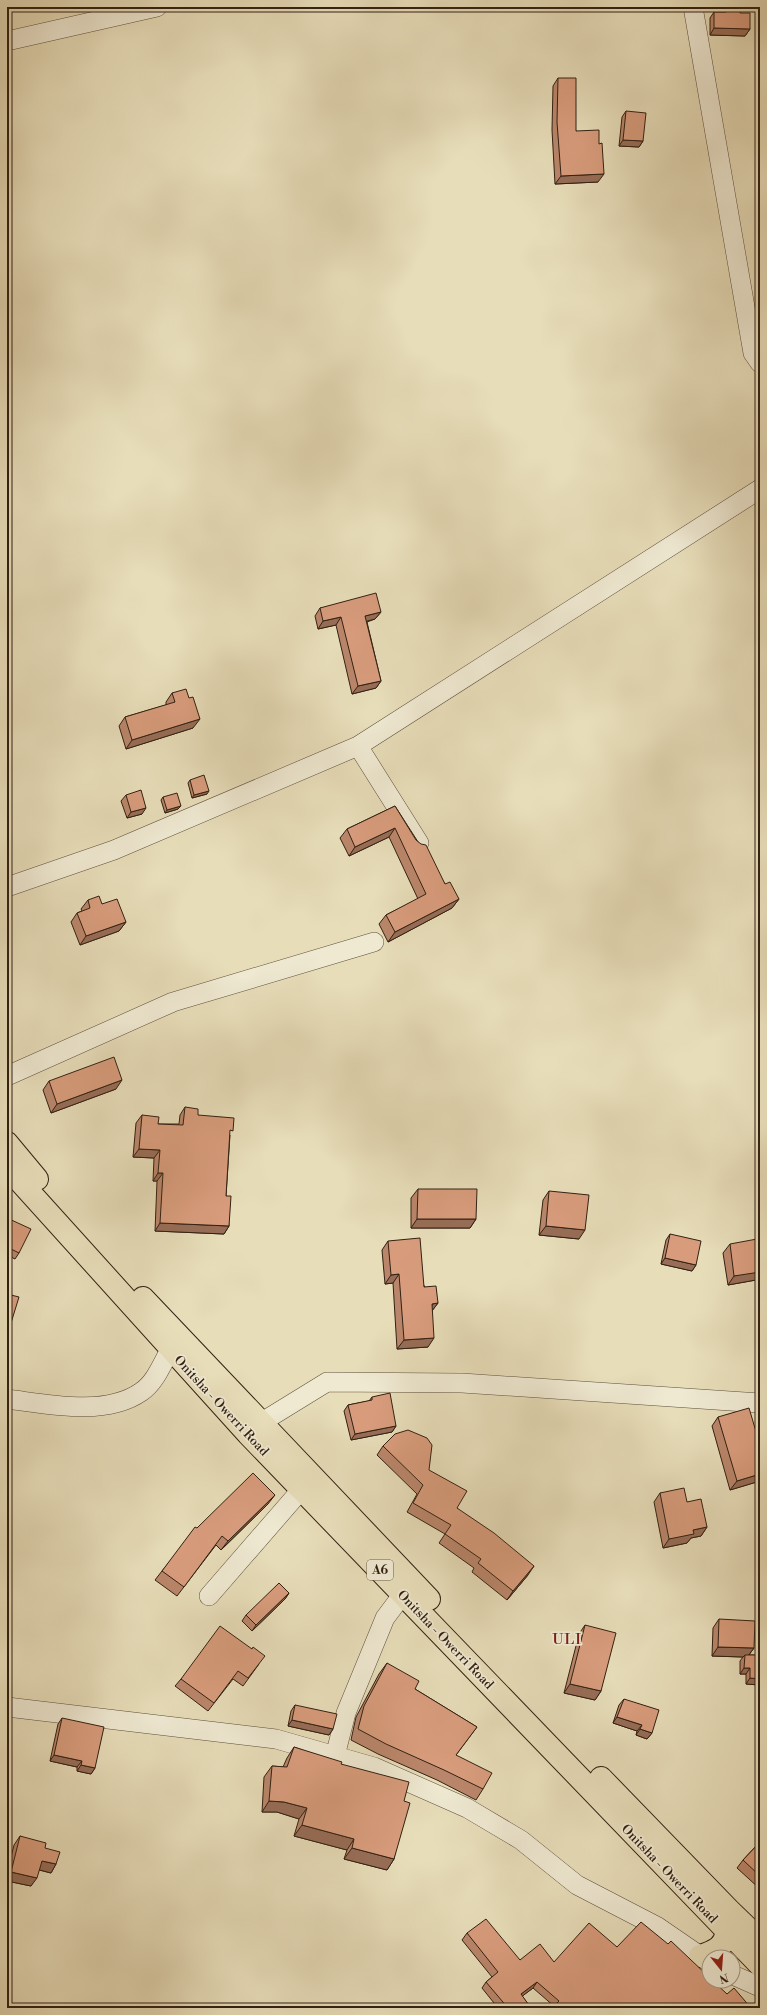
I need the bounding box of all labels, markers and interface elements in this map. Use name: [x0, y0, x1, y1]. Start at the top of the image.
street label: Onitsha - Owerri Road: [171, 1352, 272, 1460]
road number: A6: [367, 1560, 393, 1580]
street label: Onitsha - Owerri Road: [394, 1587, 497, 1693]
district label: ULI: [552, 1630, 582, 1649]
street label: Onitsha - Owerri Road: [618, 1821, 721, 1927]
north arrow: [701, 1949, 741, 1989]
text: N: [717, 1970, 730, 1986]

